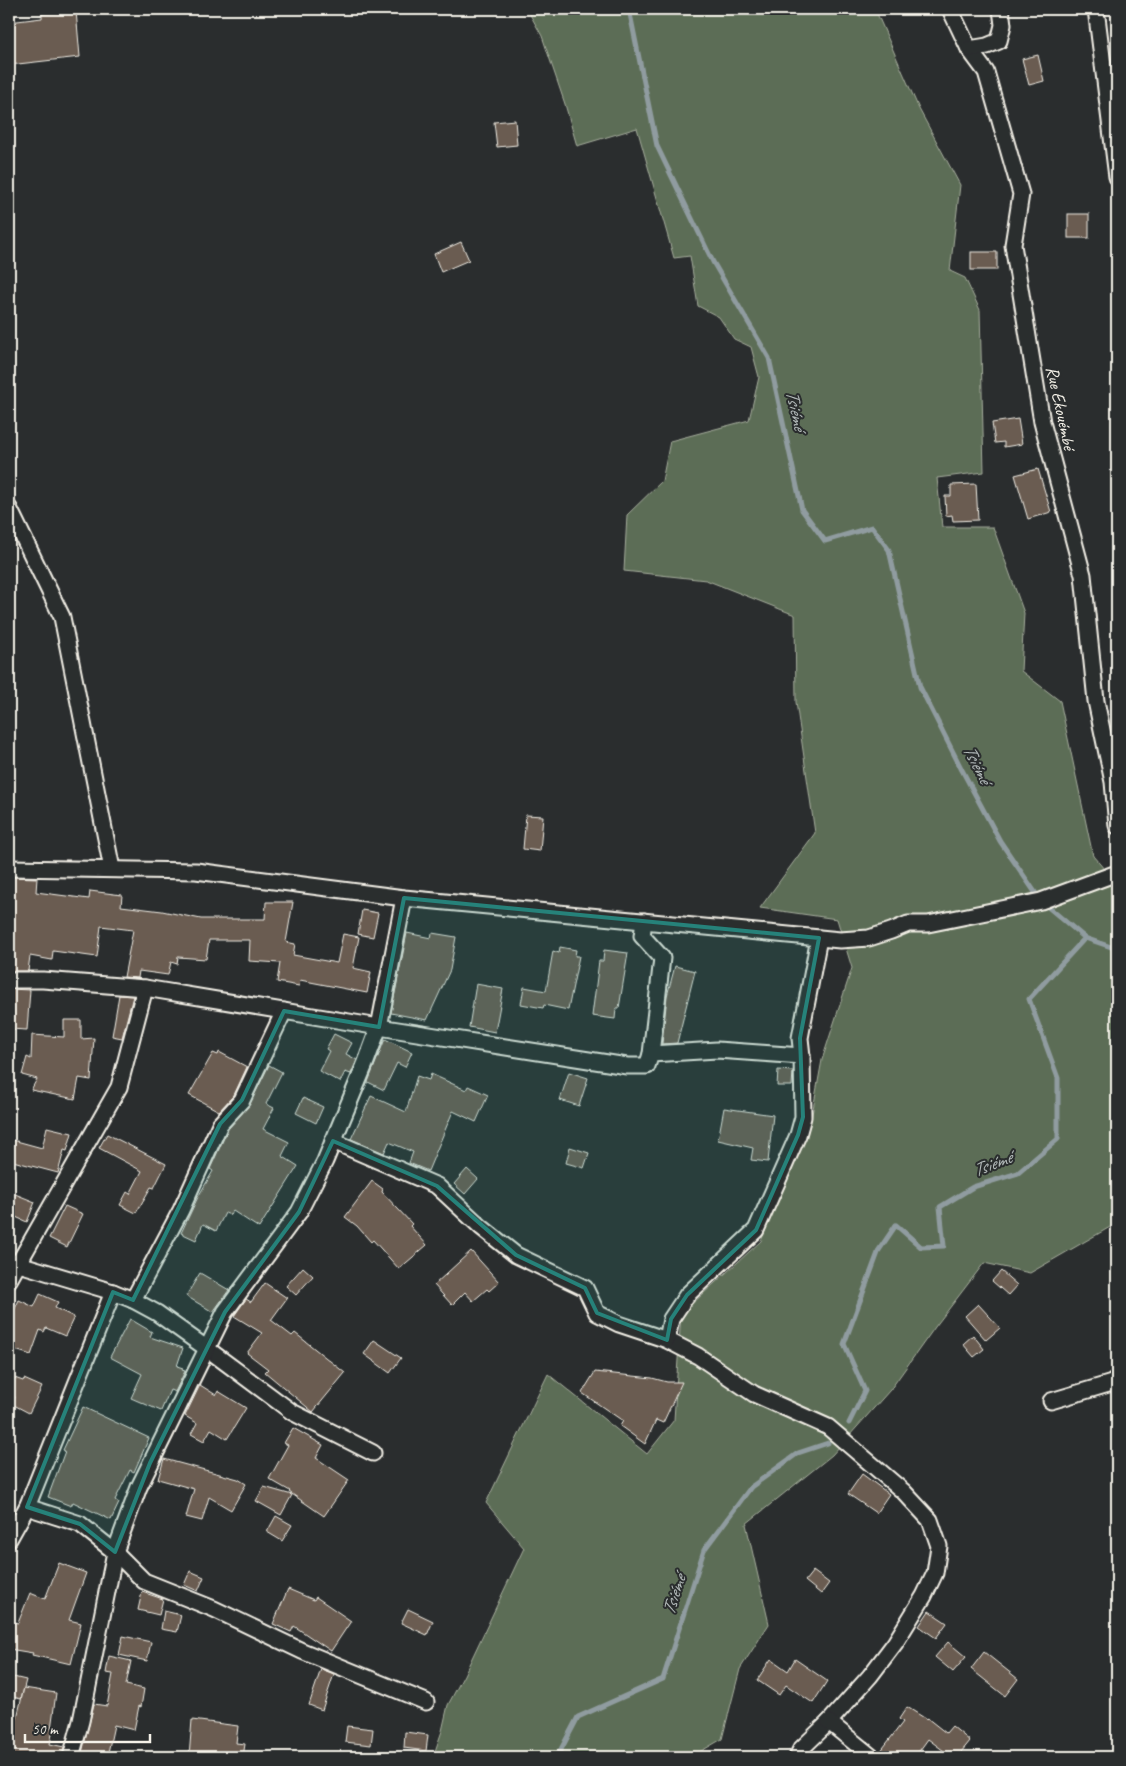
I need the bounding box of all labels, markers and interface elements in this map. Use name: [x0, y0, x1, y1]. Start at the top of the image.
street label: Rue Ekouémbé: [1041, 364, 1081, 455]
water label: Tsiémé: [780, 388, 813, 438]
water label: Tsiémé: [957, 741, 999, 793]
water label: Tsiémé: [969, 1144, 1020, 1182]
water label: Tsiémé: [656, 1567, 693, 1618]
scale bar: [25, 1711, 150, 1743]
text: 50 m: [32, 1720, 59, 1739]

